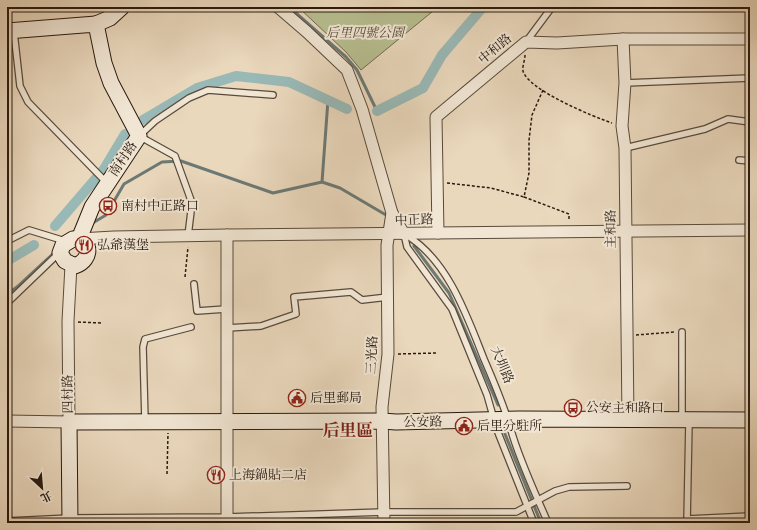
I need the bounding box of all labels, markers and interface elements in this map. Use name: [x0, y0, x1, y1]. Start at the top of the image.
park label: 后里四號公園: [326, 25, 406, 41]
street label: 中和路: [475, 30, 515, 68]
street label: 南村路: [105, 138, 141, 180]
bus stop icon: 南村中正路口: [98, 196, 118, 216]
place label: 南村中正路口: [121, 198, 199, 214]
street label: 主和路: [603, 209, 619, 249]
street label: 中正路: [394, 211, 434, 229]
restaurant icon: 弘爺漢堡: [74, 235, 94, 255]
place label: 弘爺漢堡: [97, 237, 149, 253]
street label: 三光路: [363, 335, 381, 375]
street label: 大圳路: [487, 344, 517, 386]
street label: 四村路: [60, 374, 76, 414]
public building icon: 后里郵局: [287, 388, 307, 408]
place label: 后里郵局: [310, 390, 362, 406]
bus stop icon: 公安主和路口: [563, 398, 583, 418]
place label: 公安主和路口: [586, 400, 664, 416]
street label: 公安路: [403, 414, 443, 430]
public building icon: 后里分駐所: [454, 416, 474, 436]
place label: 后里分駐所: [477, 418, 542, 434]
district label: 后里區: [323, 420, 374, 442]
restaurant icon: 上海鍋貼二店: [206, 465, 226, 485]
place label: 上海鍋貼二店: [229, 467, 307, 483]
north arrow: [22, 468, 62, 508]
text: 北: [38, 487, 54, 505]

